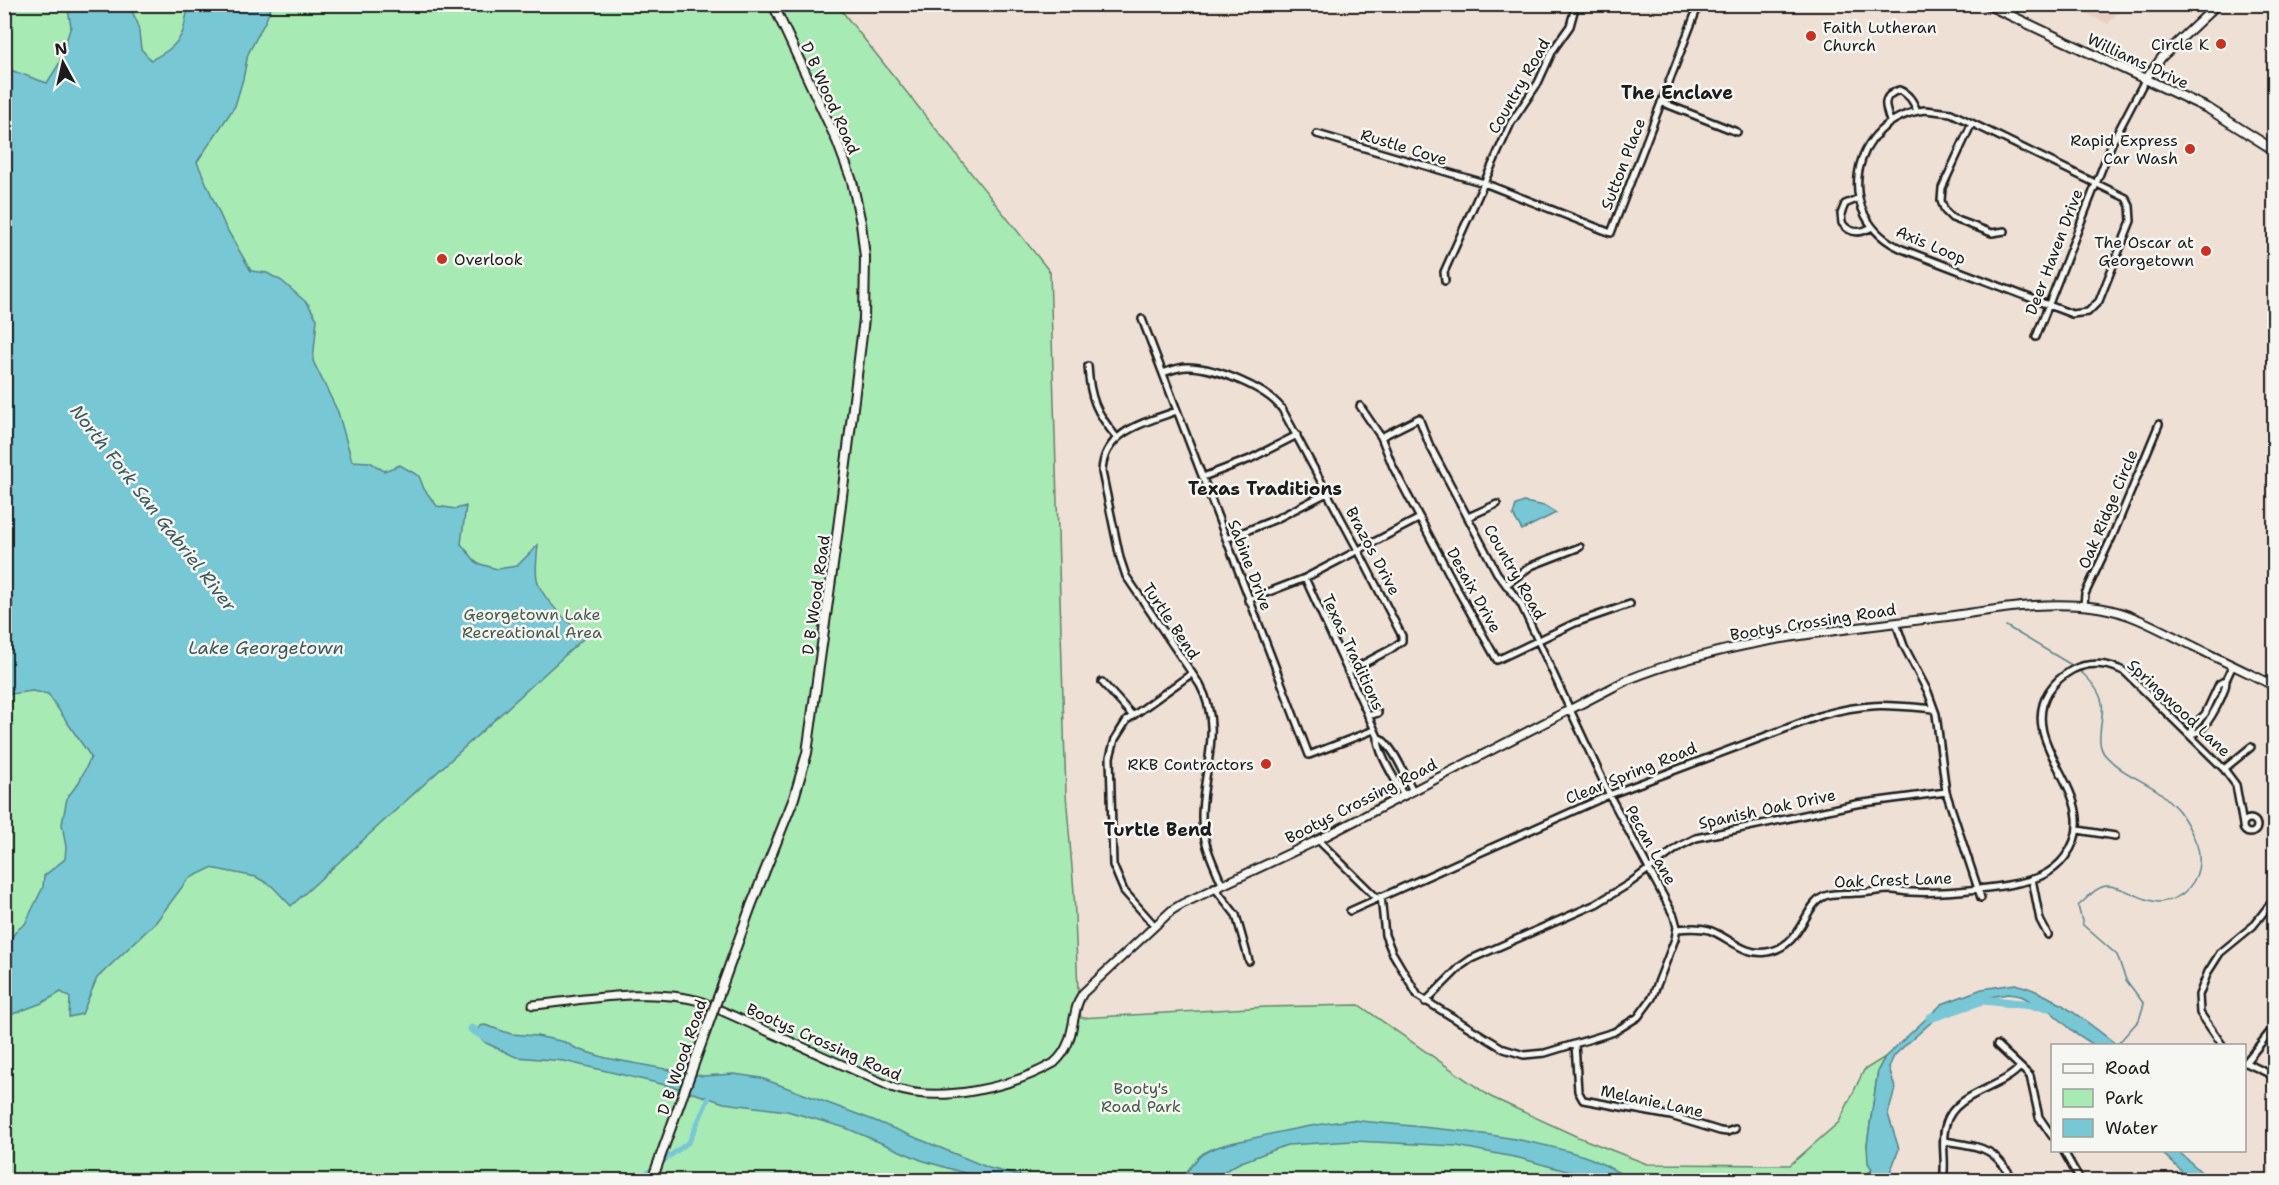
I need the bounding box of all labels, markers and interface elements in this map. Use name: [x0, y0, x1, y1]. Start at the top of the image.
place label: Faith Lutheran Church: [1823, 17, 1937, 56]
street label: Williams Drive: [2084, 28, 2192, 94]
marker: Faith Lutheran Church: [1804, 29, 1818, 43]
north arrow: [33, 33, 93, 93]
place label: Circle K: [2151, 34, 2210, 55]
street label: Country Road: [1483, 35, 1555, 137]
text: N: [53, 37, 69, 60]
marker: Circle K: [2214, 37, 2228, 51]
street label: D B Wood Road: [796, 39, 864, 157]
district label: The Enclave: [1621, 81, 1733, 105]
street label: Sutton Place: [1596, 115, 1650, 213]
street label: Rustle Cove: [1358, 124, 1450, 170]
place label: Rapid Express Car Wash: [2070, 130, 2178, 169]
marker: Rapid Express Car Wash: [2183, 142, 2197, 156]
street label: Deer Haven Drive: [2020, 186, 2088, 318]
street label: Axis Loop: [1893, 221, 1969, 269]
place label: The Oscar at Georgetown: [2094, 232, 2194, 271]
marker: The Oscar at Georgetown: [2199, 244, 2213, 258]
place label: Overlook: [454, 249, 523, 270]
marker: Overlook: [435, 252, 449, 266]
water label: North Fork San Gabriel River: [65, 400, 242, 617]
street label: Oak Ridge Circle: [2073, 446, 2143, 572]
district label: Texas Traditions: [1188, 477, 1342, 501]
street label: Brazos Drive: [1341, 503, 1405, 599]
street label: Sabine Drive: [1223, 517, 1277, 613]
street label: Country Road: [1479, 521, 1551, 623]
street label: D B Wood Road: [797, 534, 835, 656]
street label: Desaix Drive: [1442, 544, 1506, 636]
street label: Turtle Bend: [1138, 578, 1204, 664]
street label: Texas Traditions: [1317, 591, 1389, 714]
street label: Bootys Crossing Road: [1729, 599, 1897, 645]
park label: Georgetown Lake Recreational Area: [462, 604, 602, 643]
water label: Lake Georgetown: [188, 636, 344, 660]
street label: Springwood Lane: [2123, 655, 2235, 761]
street label: Clear Spring Road: [1562, 737, 1700, 809]
place label: RKB Contractors: [1127, 754, 1254, 775]
street label: Bootys Crossing Road: [1282, 754, 1440, 848]
marker: RKB Contractors: [1259, 757, 1273, 771]
street label: Spanish Oak Drive: [1696, 784, 1838, 834]
street label: Pecan Lane: [1621, 802, 1681, 888]
district label: Turtle Bend: [1104, 818, 1212, 842]
street label: Oak Crest Lane: [1834, 867, 1952, 893]
street label: D B Wood Road: [652, 996, 712, 1118]
street label: Bootys Crossing Road: [743, 998, 905, 1086]
legend: [2051, 1044, 2246, 1152]
text: Road: [2105, 1056, 2150, 1080]
park label: Booty's Road Park: [1101, 1078, 1181, 1117]
street label: Melanie Lane: [1599, 1080, 1705, 1122]
text: Park: [2105, 1086, 2144, 1110]
text: Water: [2105, 1116, 2158, 1140]

